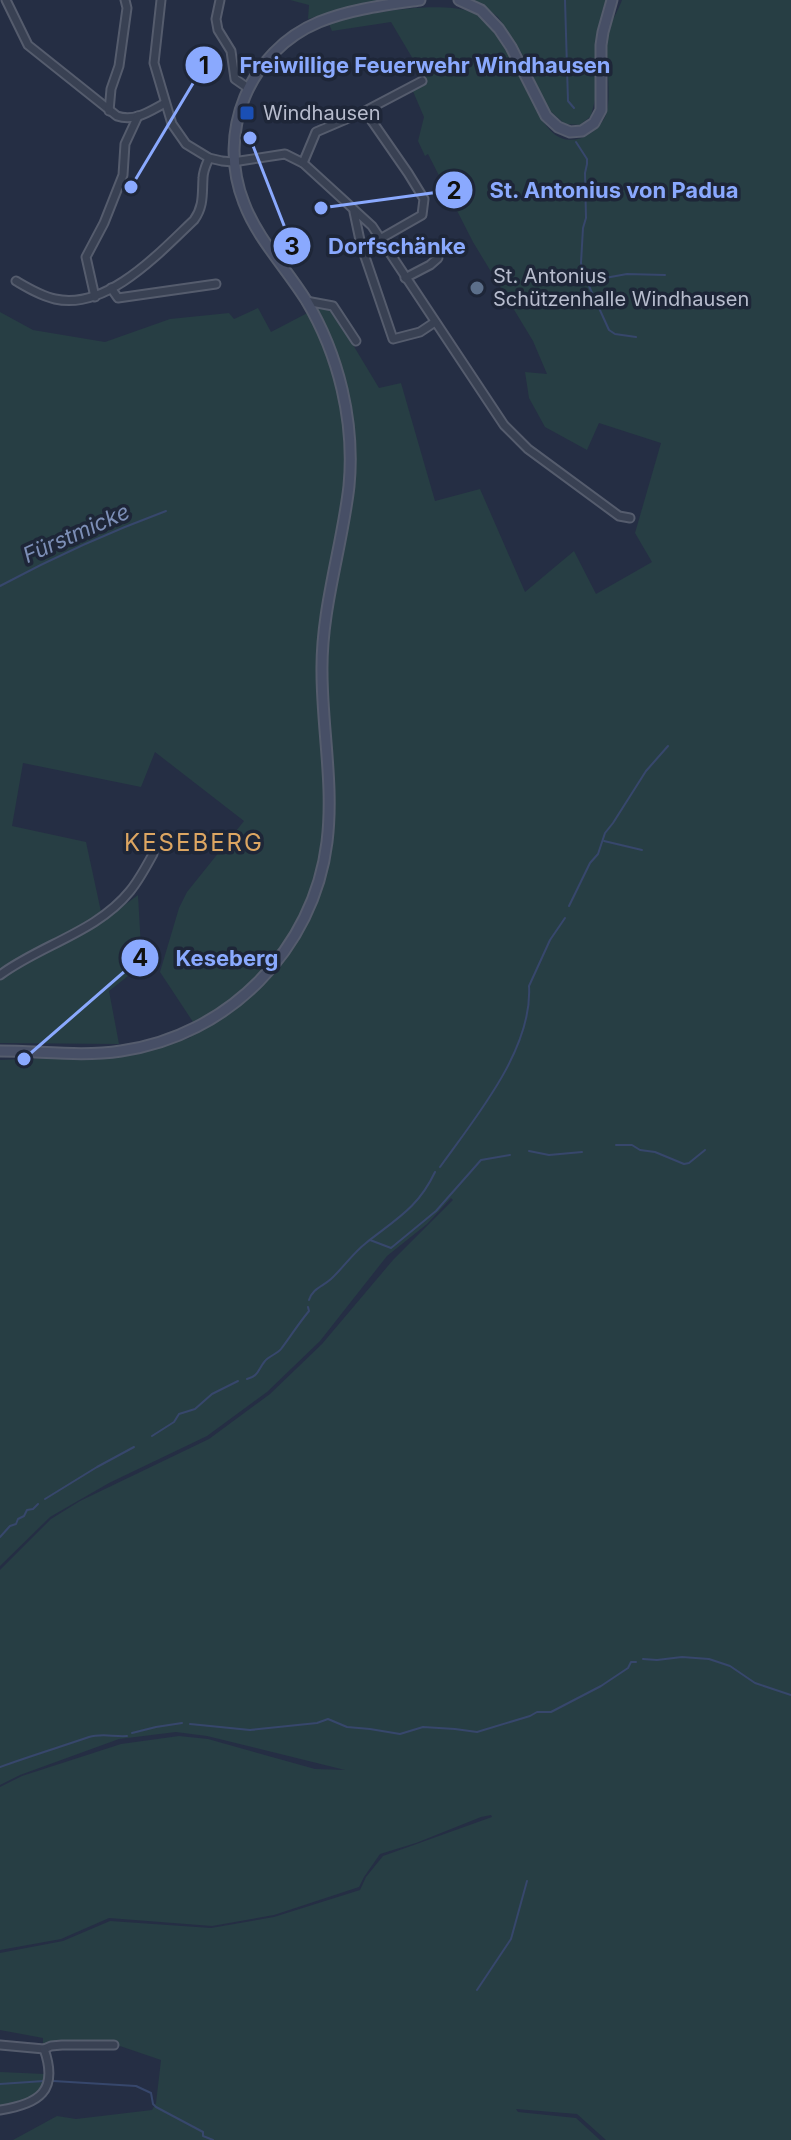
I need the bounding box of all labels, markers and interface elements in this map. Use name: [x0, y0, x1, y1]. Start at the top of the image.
callout: Freiwillige Feuerwehr Windhausen: [184, 42, 627, 88]
text: 1: [199, 51, 209, 80]
text: Freiwillige Feuerwehr Windhausen: [239, 52, 611, 78]
place label: Windhausen: [263, 101, 381, 125]
marker: Windhausen: [238, 104, 256, 122]
callout: St. Antonius von Padua: [434, 167, 755, 213]
text: 2: [446, 176, 462, 205]
text: St. Antonius von Padua: [490, 177, 738, 203]
callout: Dorfschänke: [272, 223, 481, 269]
text: 3: [284, 232, 300, 261]
text: Dorfschänke: [328, 233, 466, 259]
place label: St. Antonius Schützenhalle Windhausen: [493, 264, 749, 311]
marker: St. Antonius Schützenhalle Windhausen: [468, 279, 486, 297]
water label: Fürstmicke: [19, 498, 133, 568]
district label: KESEBERG: [124, 828, 264, 857]
callout: Keseberg: [120, 935, 295, 981]
text: 4: [132, 943, 148, 972]
text: Keseberg: [176, 945, 278, 971]

